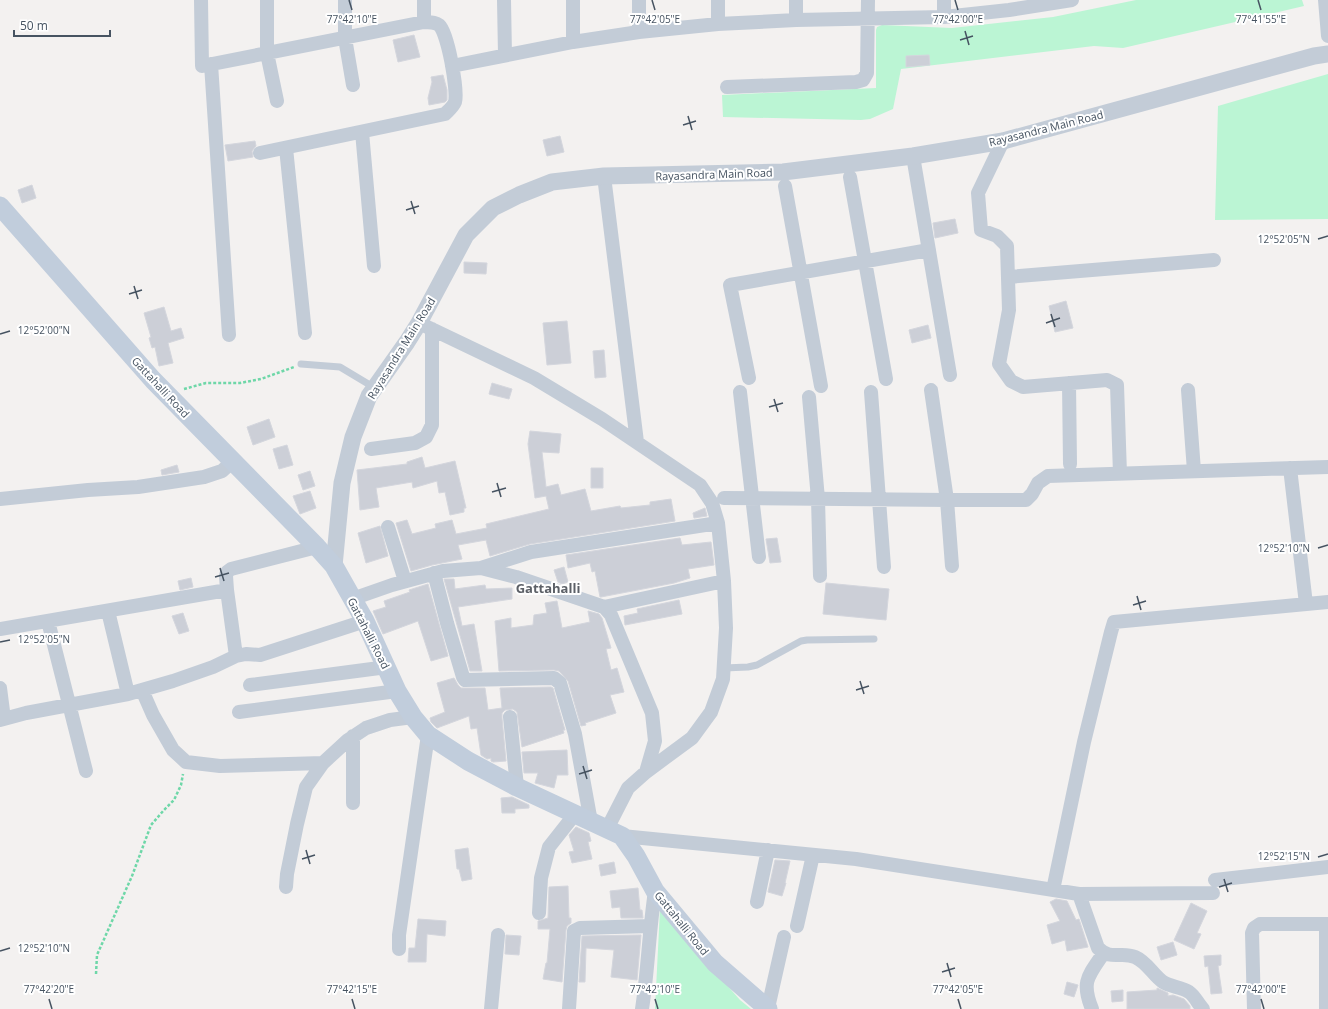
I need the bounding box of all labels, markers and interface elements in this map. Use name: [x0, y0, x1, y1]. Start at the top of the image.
scale bar: [14, 12, 110, 38]
text: 77°42'10"E: [327, 12, 377, 26]
text: 77°42'05"E: [630, 12, 680, 26]
text: 77°42'00"E: [933, 12, 983, 26]
text: 77°41'55"E: [1236, 12, 1286, 26]
text: 50 m: [20, 17, 48, 34]
street label: Rayasandra Main Road: [987, 107, 1105, 149]
street label: Rayasandra Main Road: [655, 164, 773, 184]
text: 12°52'05"N: [1258, 232, 1310, 246]
street label: Rayasandra Main Road: [364, 294, 438, 402]
text: 12°52'00"N: [18, 323, 70, 337]
street label: Gattahalli Road: [129, 353, 193, 421]
text: 12°52'10"N: [1258, 541, 1310, 555]
district label: Gattahalli: [516, 579, 580, 597]
street label: Gattahalli Road: [345, 595, 393, 671]
text: 12°52'05"N: [18, 632, 70, 646]
text: 12°52'15"N: [1258, 849, 1310, 863]
street label: Gattahalli Road: [652, 888, 712, 958]
text: 12°52'10"N: [18, 941, 70, 955]
text: 77°42'20"E: [24, 982, 74, 996]
text: 77°42'15"E: [327, 982, 377, 996]
text: 77°42'10"E: [630, 982, 680, 996]
text: 77°42'05"E: [933, 982, 983, 996]
text: 77°42'00"E: [1236, 982, 1286, 996]

